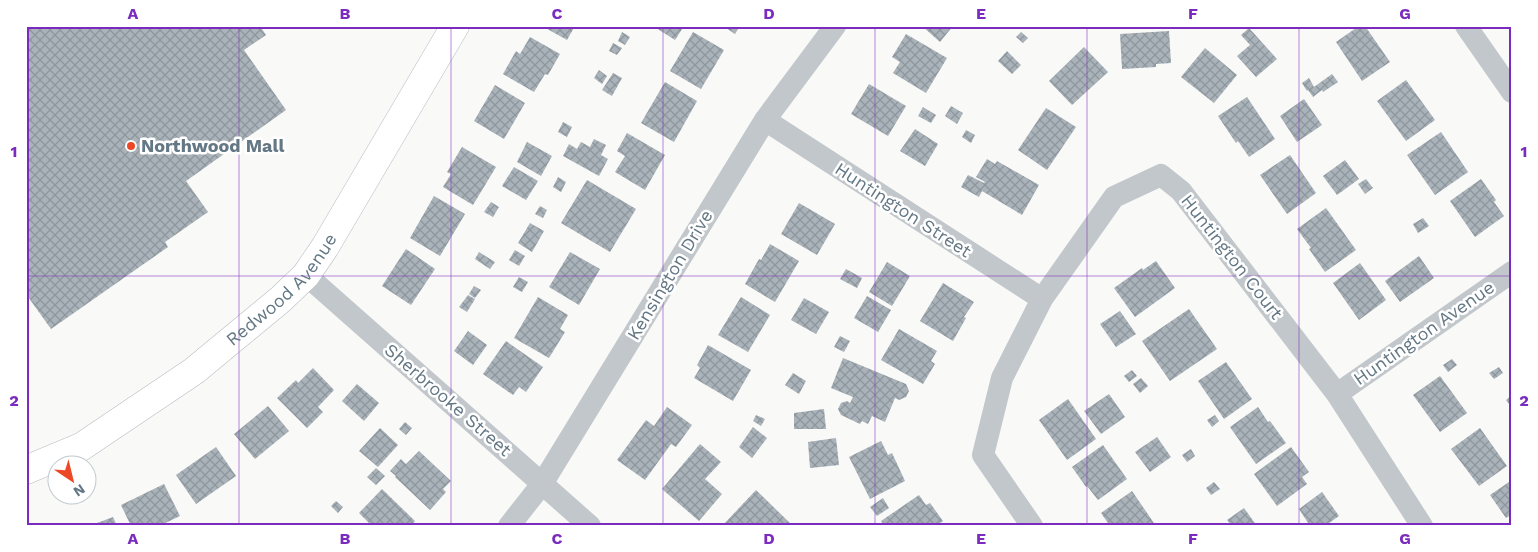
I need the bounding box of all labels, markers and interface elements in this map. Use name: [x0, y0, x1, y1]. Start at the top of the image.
text: A: [128, 4, 139, 23]
text: B: [340, 4, 351, 23]
text: C: [552, 4, 563, 23]
text: D: [763, 4, 775, 23]
text: E: [976, 4, 986, 23]
text: F: [1188, 4, 1198, 23]
text: G: [1399, 4, 1411, 23]
place label: Northwood Mall: [141, 135, 284, 156]
marker: Northwood Mall: [125, 140, 137, 152]
text: 1: [11, 142, 17, 161]
text: 1: [1521, 142, 1527, 161]
street label: Huntington Street: [831, 158, 976, 262]
street label: Huntington Court: [1177, 190, 1288, 324]
street label: Kensington Drive: [622, 206, 717, 344]
street label: Redwood Avenue: [222, 229, 341, 350]
street label: Huntington Avenue: [1349, 276, 1498, 389]
street label: Sherbrooke Street: [381, 339, 516, 461]
text: 2: [9, 391, 19, 410]
text: 2: [1519, 391, 1529, 410]
north arrow: [48, 454, 98, 504]
text: N: [71, 481, 88, 500]
text: A: [128, 529, 139, 548]
text: B: [340, 529, 351, 548]
text: C: [552, 529, 563, 548]
text: D: [763, 529, 775, 548]
text: E: [976, 529, 986, 548]
text: F: [1188, 529, 1198, 548]
text: G: [1399, 529, 1411, 548]

